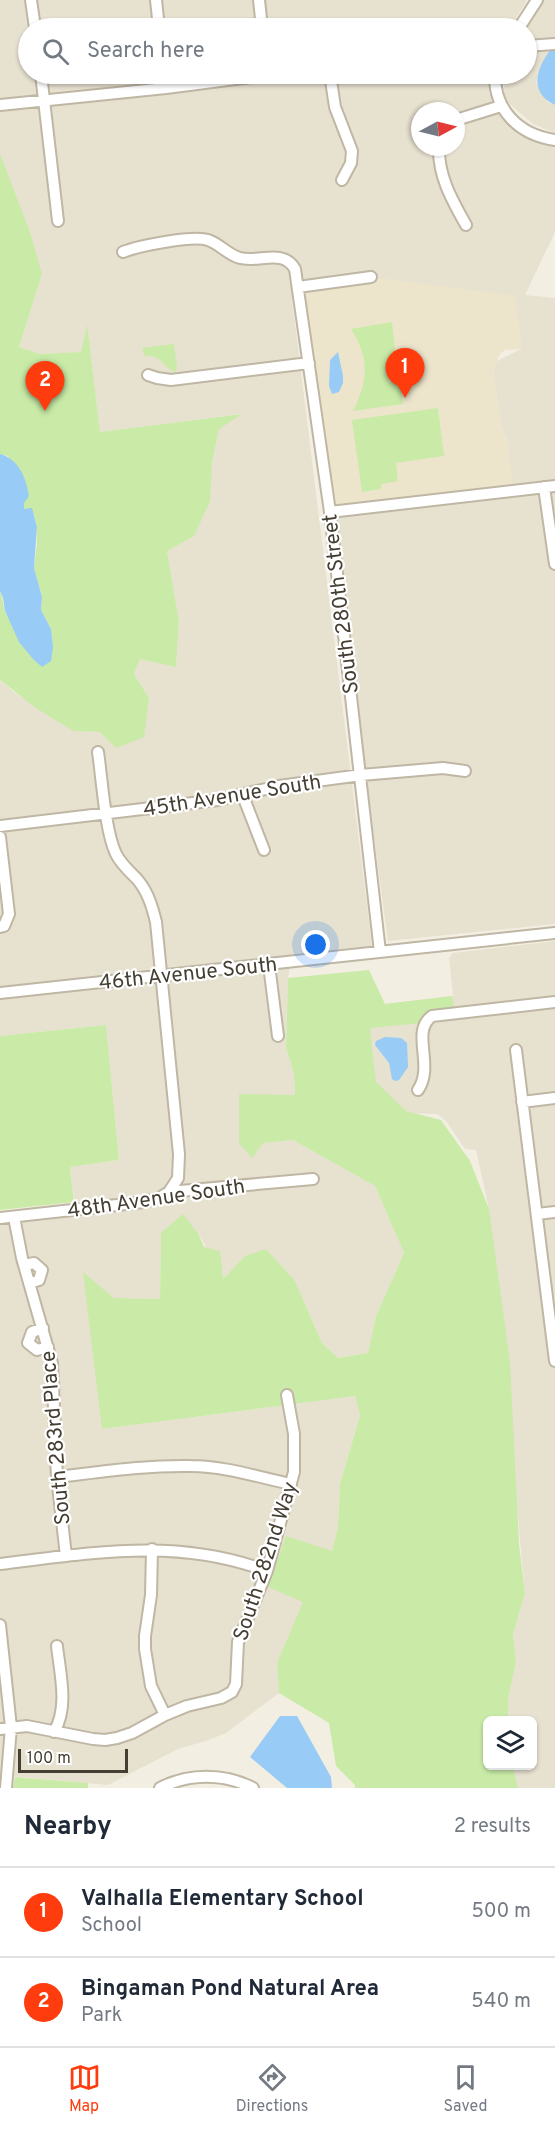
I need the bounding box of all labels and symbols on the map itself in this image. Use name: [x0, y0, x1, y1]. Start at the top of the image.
north arrow: [411, 102, 465, 156]
pin: 1: [386, 348, 424, 398]
pin: 2: [26, 362, 64, 411]
street label: South 280th Street: [317, 512, 366, 695]
street label: 45th Avenue South: [141, 769, 323, 824]
your location: [301, 930, 330, 959]
street label: 46th Avenue South: [98, 952, 279, 997]
street label: 48th Avenue South: [66, 1174, 247, 1225]
street label: South 283rd Place: [35, 1350, 78, 1526]
street label: South 282nd Way: [228, 1478, 305, 1644]
scale bar: [18, 1746, 128, 1774]

